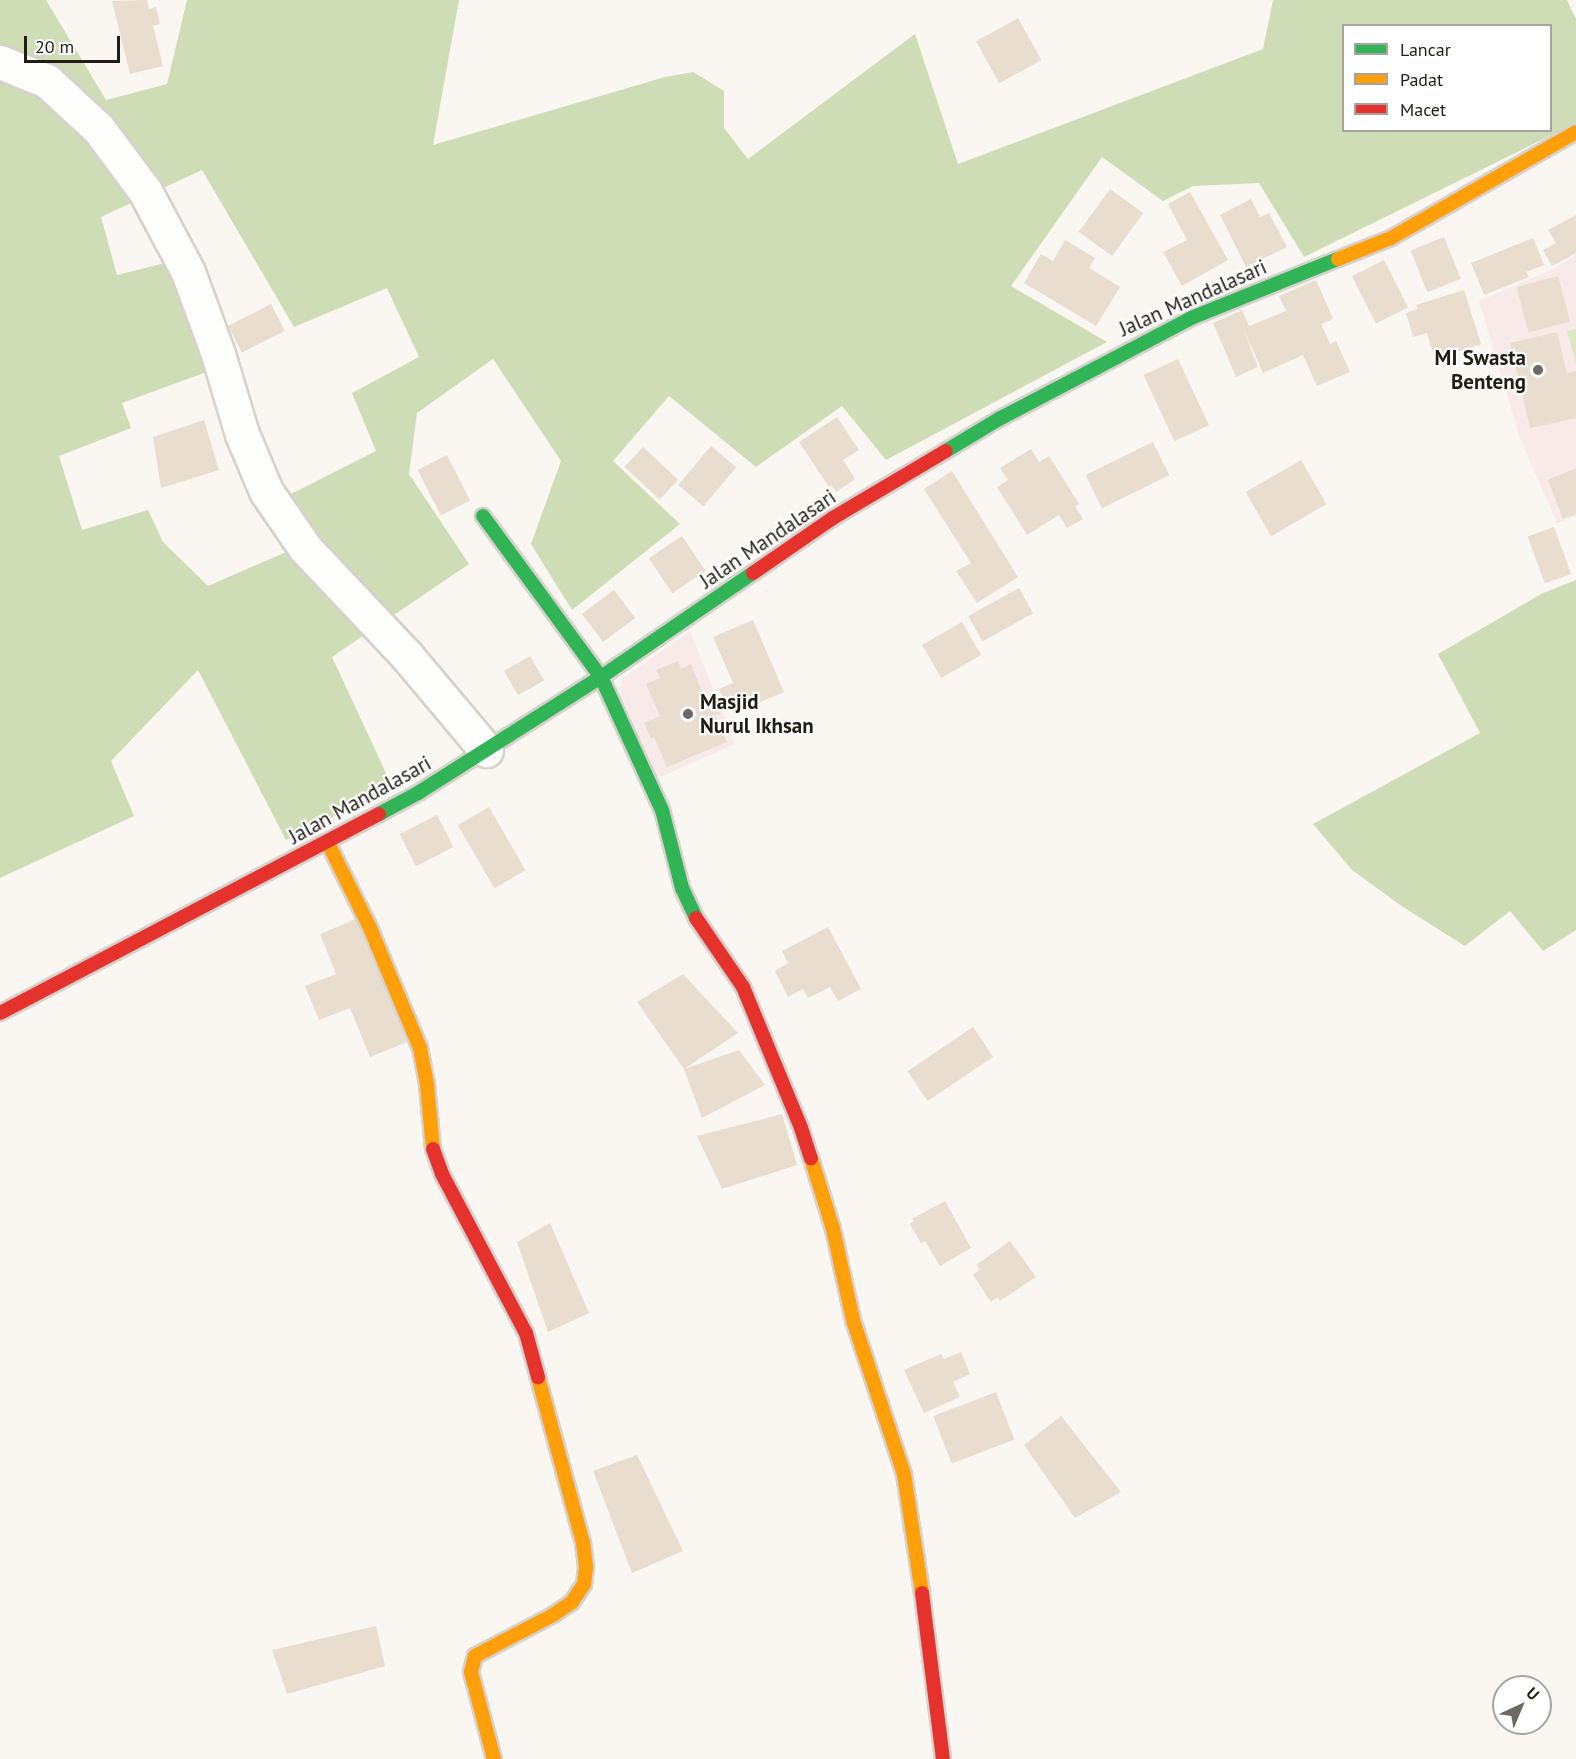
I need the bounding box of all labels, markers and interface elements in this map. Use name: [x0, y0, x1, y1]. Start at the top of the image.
scale bar: [27, 24, 123, 62]
legend: [1342, 24, 1552, 132]
text: 20 m: [35, 35, 74, 58]
text: Lancar: [1400, 38, 1451, 61]
text: Padat: [1400, 68, 1443, 91]
text: Macet: [1400, 98, 1446, 121]
street label: Jalan Mandalasari: [1115, 254, 1271, 342]
place label: MI Swasta Benteng: [1435, 345, 1526, 395]
marker: MI Swasta Benteng: [1531, 363, 1545, 377]
street label: Jalan Mandalasari: [695, 484, 841, 594]
place label: Masjid Nurul Ikhsan: [700, 689, 814, 739]
marker: Masjid Nurul Ikhsan: [681, 707, 695, 721]
street label: Jalan Mandalasari: [284, 750, 436, 850]
north arrow: [1492, 1675, 1552, 1735]
text: U: [1523, 1683, 1544, 1704]

